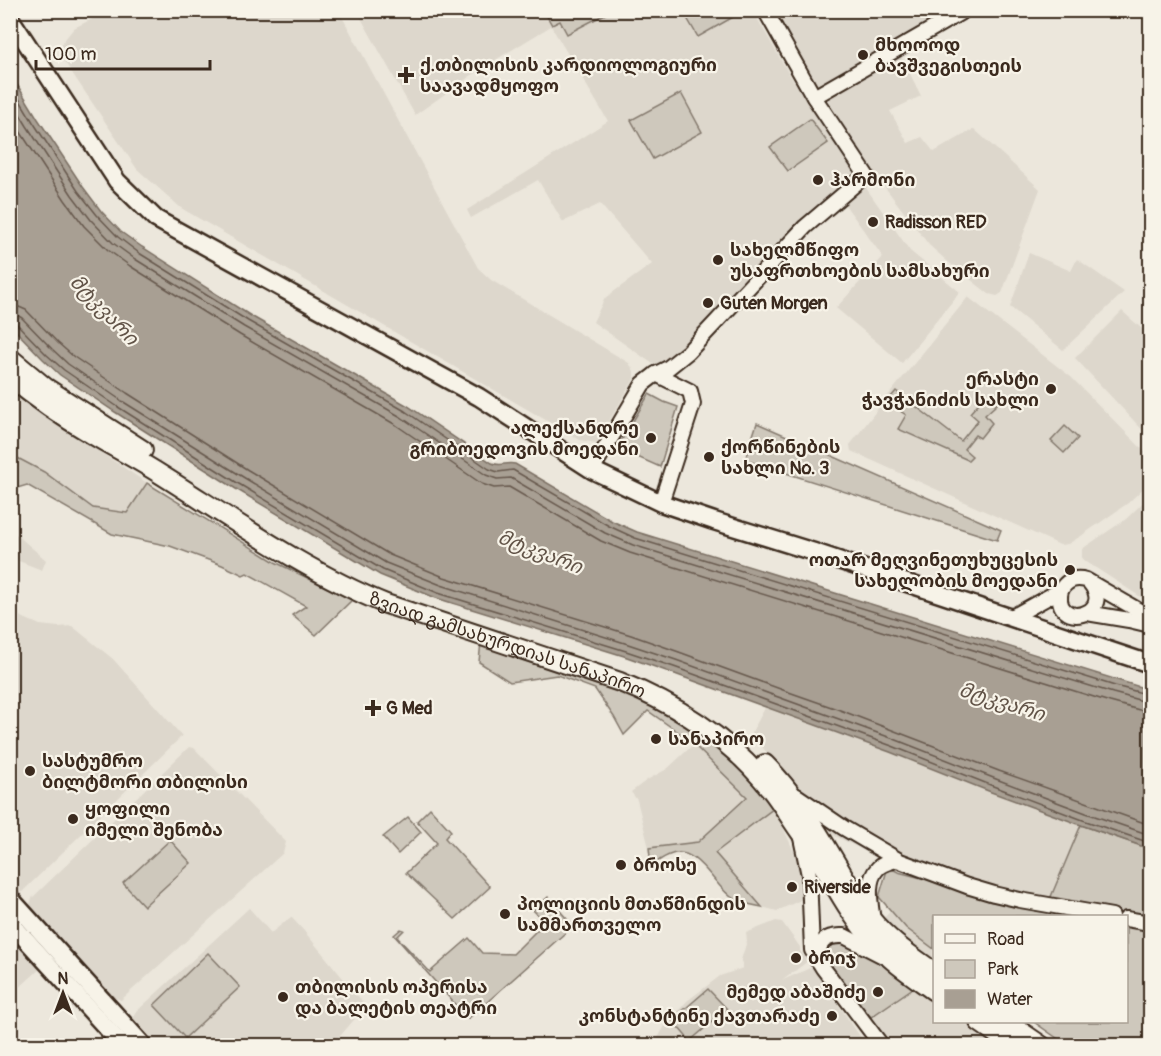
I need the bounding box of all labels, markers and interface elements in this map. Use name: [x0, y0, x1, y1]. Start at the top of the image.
scale bar: [36, 33, 210, 71]
place label: მხოოოდ ბავშვეგისთეის: [875, 34, 1022, 78]
text: 100 m: [45, 43, 97, 66]
marker: მხოოოდ ბავშვეგისთეის: [856, 48, 870, 62]
place label: ქ.თბილისის კარდიოლოგიური საავადმყოფო: [420, 54, 717, 98]
marker: ქ.თბილისის კარდიოლოგიური საავადმყოფო: [397, 66, 415, 84]
place label: ჰარმონი: [830, 169, 915, 192]
marker: ჰარმონი: [811, 173, 825, 187]
place label: Radisson RED: [885, 211, 987, 234]
marker: Radisson RED: [866, 215, 880, 229]
place label: სახელმწიფო უსაფრთხოების სამსახური: [730, 239, 990, 283]
marker: სახელმწიფო უსაფრთხოების სამსახური: [711, 253, 725, 267]
water label: მტკვარი: [64, 270, 145, 352]
place label: Guten Morgen: [720, 292, 828, 315]
marker: Guten Morgen: [701, 296, 715, 310]
place label: ერასტი ჭავჭანიძის სახლი: [862, 368, 1039, 412]
marker: ერასტი ჭავჭანიძის სახლი: [1044, 382, 1058, 396]
place label: ალექსანდრე გრიბოედოვის მოედანი: [410, 417, 639, 461]
marker: ალექსანდრე გრიბოედოვის მოედანი: [644, 431, 658, 445]
place label: ქორწინების სახლი No. 3: [721, 436, 840, 480]
marker: ქორწინების სახლი No. 3: [702, 450, 716, 464]
water label: მტკვარი: [494, 525, 587, 580]
place label: ოთარ მეღვინეთუხუცესის სახელობის მოედანი: [809, 549, 1058, 593]
marker: ოთარ მეღვინეთუხუცესის სახელობის მოედანი: [1063, 563, 1077, 577]
street label: ზვიად გამსახურდიას სანაპირო: [365, 587, 650, 703]
water label: მტკვარი: [956, 677, 1049, 727]
place label: G Med: [386, 697, 433, 720]
marker: G Med: [364, 699, 382, 717]
place label: სანაპირო: [668, 728, 764, 751]
marker: სანაპირო: [649, 732, 663, 746]
place label: სასტუმრო ბილტმორი თბილისი: [42, 750, 248, 794]
marker: სასტუმრო ბილტმორი თბილისი: [23, 764, 37, 778]
place label: ყოფილი იმელი შენობა: [85, 798, 223, 842]
marker: ყოფილი იმელი შენობა: [66, 812, 80, 826]
place label: ბროსე: [633, 854, 697, 877]
marker: ბროსე: [614, 858, 628, 872]
place label: Riverside: [804, 876, 872, 899]
marker: Riverside: [785, 880, 799, 894]
place label: პოლიციის მთაწმინდის სამმართველო: [517, 893, 746, 937]
marker: პოლიციის მთაწმინდის სამმართველო: [498, 907, 512, 921]
legend: [933, 915, 1128, 1023]
text: Road: [987, 928, 1024, 951]
place label: ბრიჯ: [808, 947, 856, 970]
marker: ბრიჯ: [789, 951, 803, 965]
text: Park: [987, 958, 1019, 981]
north arrow: [33, 963, 93, 1023]
text: N: [58, 969, 69, 989]
place label: თბილისის ოპერისა და ბალეტის თეატრი: [295, 976, 497, 1020]
place label: მემედ აბაშიძე: [726, 981, 866, 1004]
marker: მემედ აბაშიძე: [871, 985, 885, 999]
text: Water: [987, 988, 1033, 1011]
marker: თბილისის ოპერისა და ბალეტის თეატრი: [276, 990, 290, 1004]
place label: კონსტანტინე ქავთარაძე: [578, 1005, 820, 1028]
marker: კონსტანტინე ქავთარაძე: [825, 1009, 839, 1023]

